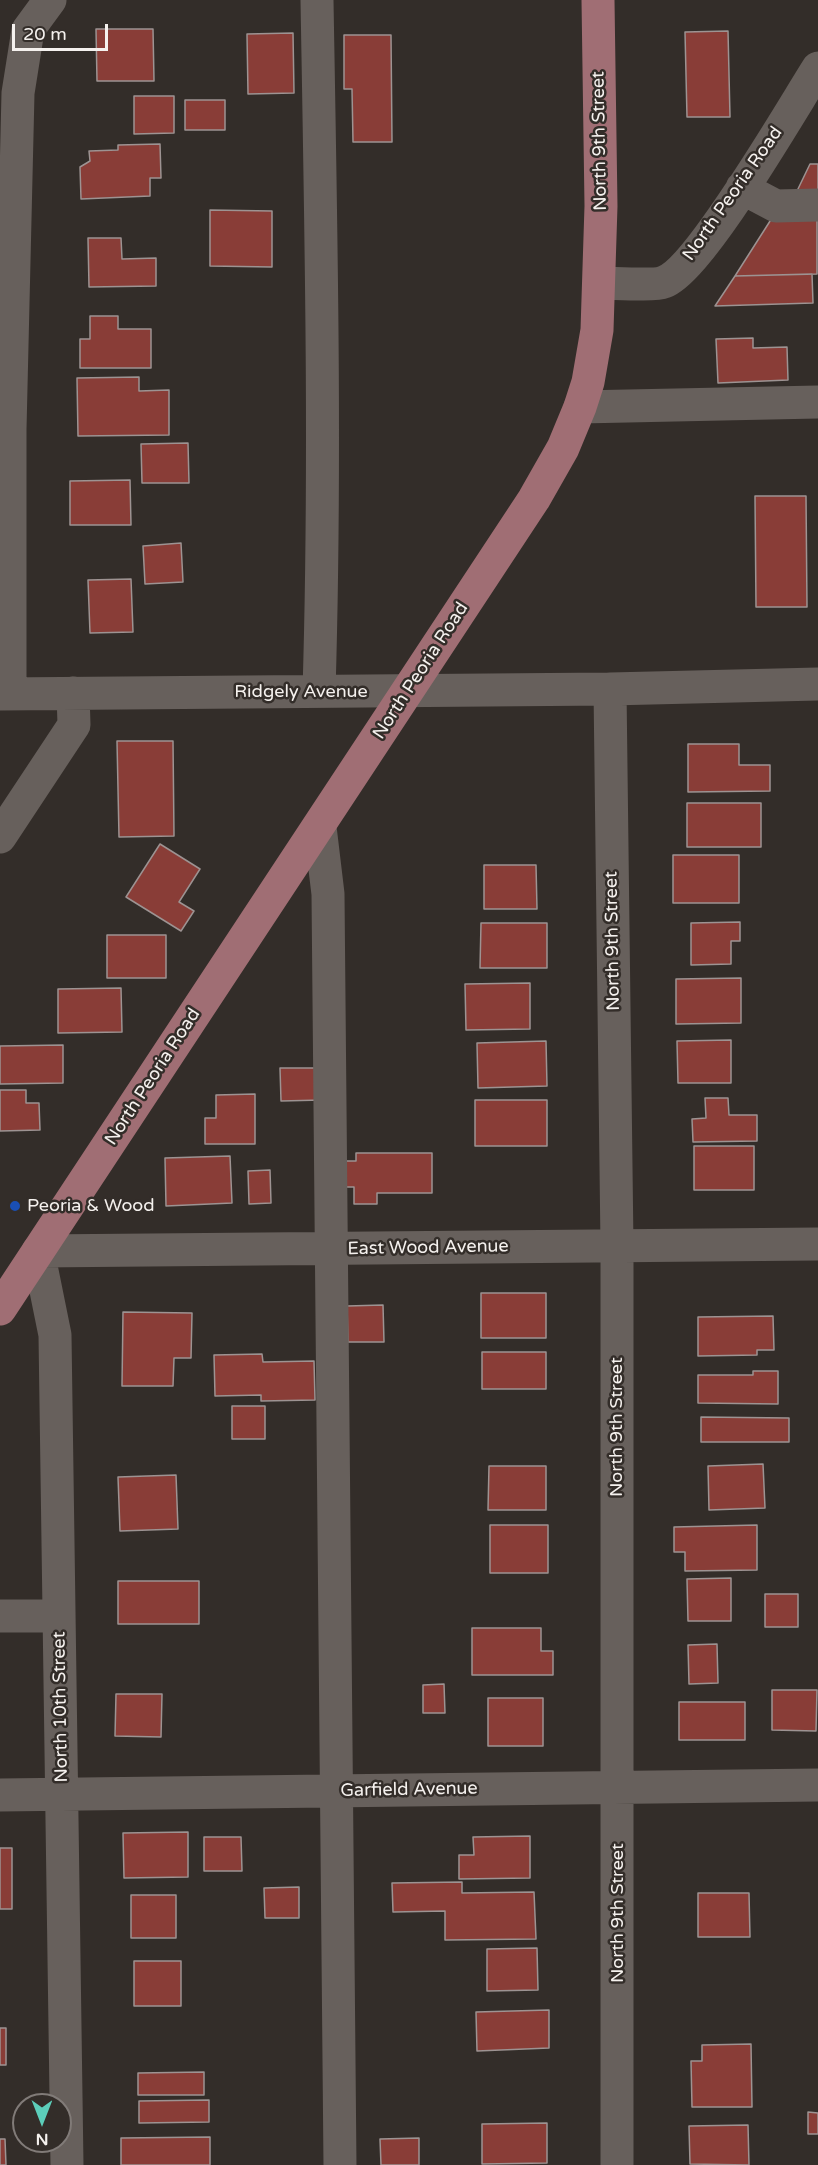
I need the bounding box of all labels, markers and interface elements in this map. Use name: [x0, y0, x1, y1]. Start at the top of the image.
scale bar: [15, 12, 111, 50]
text: 20 m: [23, 23, 67, 45]
street label: North 9th Street: [588, 71, 612, 211]
street label: North Peoria Road: [679, 123, 787, 265]
street label: North Peoria Road: [369, 598, 473, 744]
street label: Ridgely Avenue: [234, 681, 368, 703]
street label: North 9th Street: [601, 871, 625, 1011]
street label: North Peoria Road: [101, 1004, 205, 1150]
place label: Peoria & Wood: [27, 1195, 155, 1217]
marker: Peoria & Wood: [8, 1199, 22, 1213]
street label: East Wood Avenue: [347, 1236, 509, 1260]
street label: North 9th Street: [606, 1357, 628, 1497]
street label: North 10th Street: [49, 1631, 73, 1783]
street label: Garfield Avenue: [340, 1778, 478, 1802]
street label: North 9th Street: [607, 1843, 629, 1983]
north arrow: [12, 2093, 72, 2153]
text: N: [36, 2129, 48, 2149]

